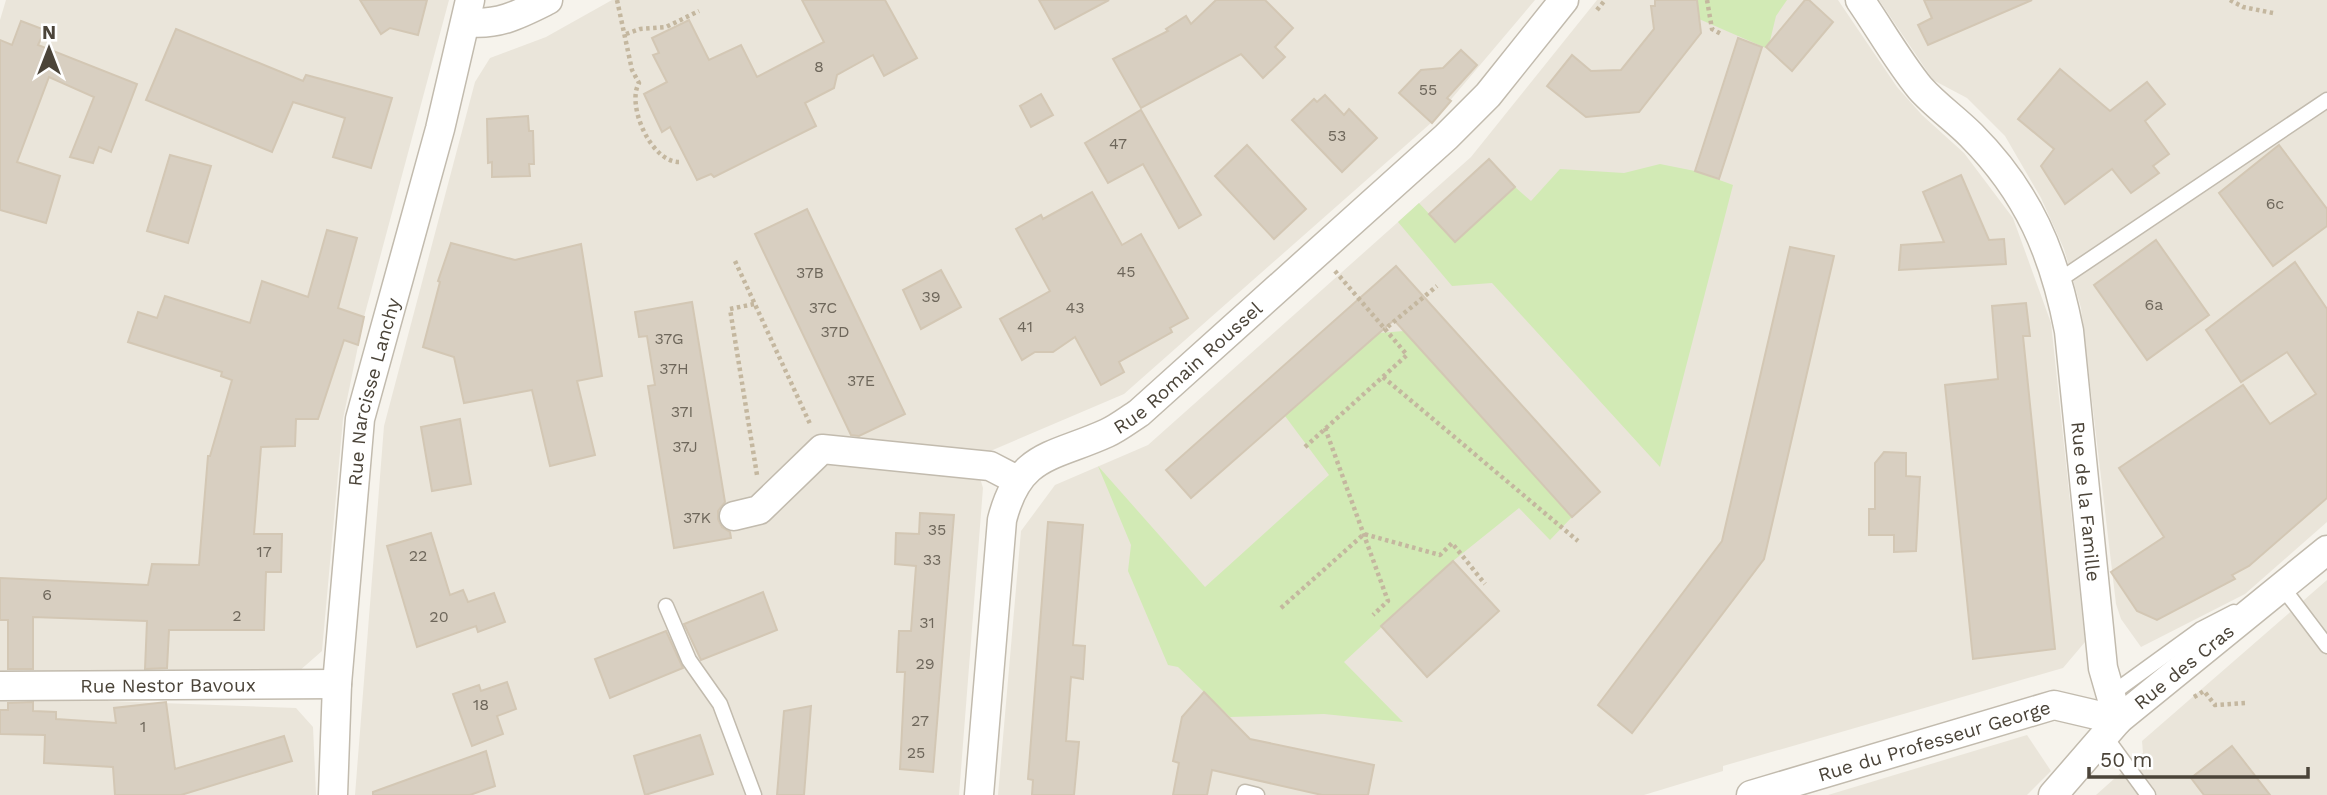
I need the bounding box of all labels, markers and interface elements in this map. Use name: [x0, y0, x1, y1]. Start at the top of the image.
north arrow: [14, 14, 84, 84]
text: N: [42, 21, 56, 44]
house number: 8: [814, 57, 824, 76]
house number: 55: [1419, 80, 1437, 99]
house number: 53: [1328, 126, 1346, 145]
house number: 47: [1109, 134, 1127, 153]
house number: 6c: [2266, 194, 2284, 213]
house number: 45: [1116, 262, 1136, 281]
house number: 37B: [796, 263, 824, 282]
house number: 39: [921, 287, 941, 306]
street label: Rue Narcisse Lanchy: [343, 295, 405, 487]
house number: 6a: [2145, 295, 2163, 314]
street label: Rue Romain Roussel: [1109, 297, 1267, 439]
house number: 37C: [809, 298, 837, 317]
house number: 43: [1065, 298, 1085, 317]
house number: 41: [1017, 317, 1033, 336]
house number: 37D: [820, 322, 850, 341]
house number: 37G: [654, 329, 684, 348]
house number: 37H: [659, 359, 689, 378]
house number: 37E: [847, 371, 875, 390]
house number: 37I: [671, 402, 693, 421]
street label: Rue de la Famille: [2066, 420, 2105, 583]
house number: 37J: [672, 437, 698, 456]
house number: 37K: [683, 508, 712, 527]
house number: 35: [928, 520, 946, 539]
house number: 17: [256, 542, 272, 561]
house number: 22: [409, 546, 427, 565]
house number: 33: [923, 550, 941, 569]
house number: 6: [42, 585, 52, 604]
house number: 2: [232, 606, 242, 625]
house number: 20: [429, 607, 449, 626]
house number: 31: [919, 613, 935, 632]
street label: Rue des Cras: [2129, 619, 2239, 714]
house number: 29: [915, 654, 935, 673]
street label: Rue Nestor Bavoux: [80, 673, 256, 698]
house number: 18: [473, 695, 489, 714]
street label: Rue du Professeur George: [1815, 696, 2053, 786]
house number: 27: [911, 711, 929, 730]
house number: 1: [140, 717, 146, 736]
scale bar: [2089, 736, 2308, 780]
house number: 25: [907, 743, 925, 762]
text: 50 m: [2100, 747, 2152, 772]

